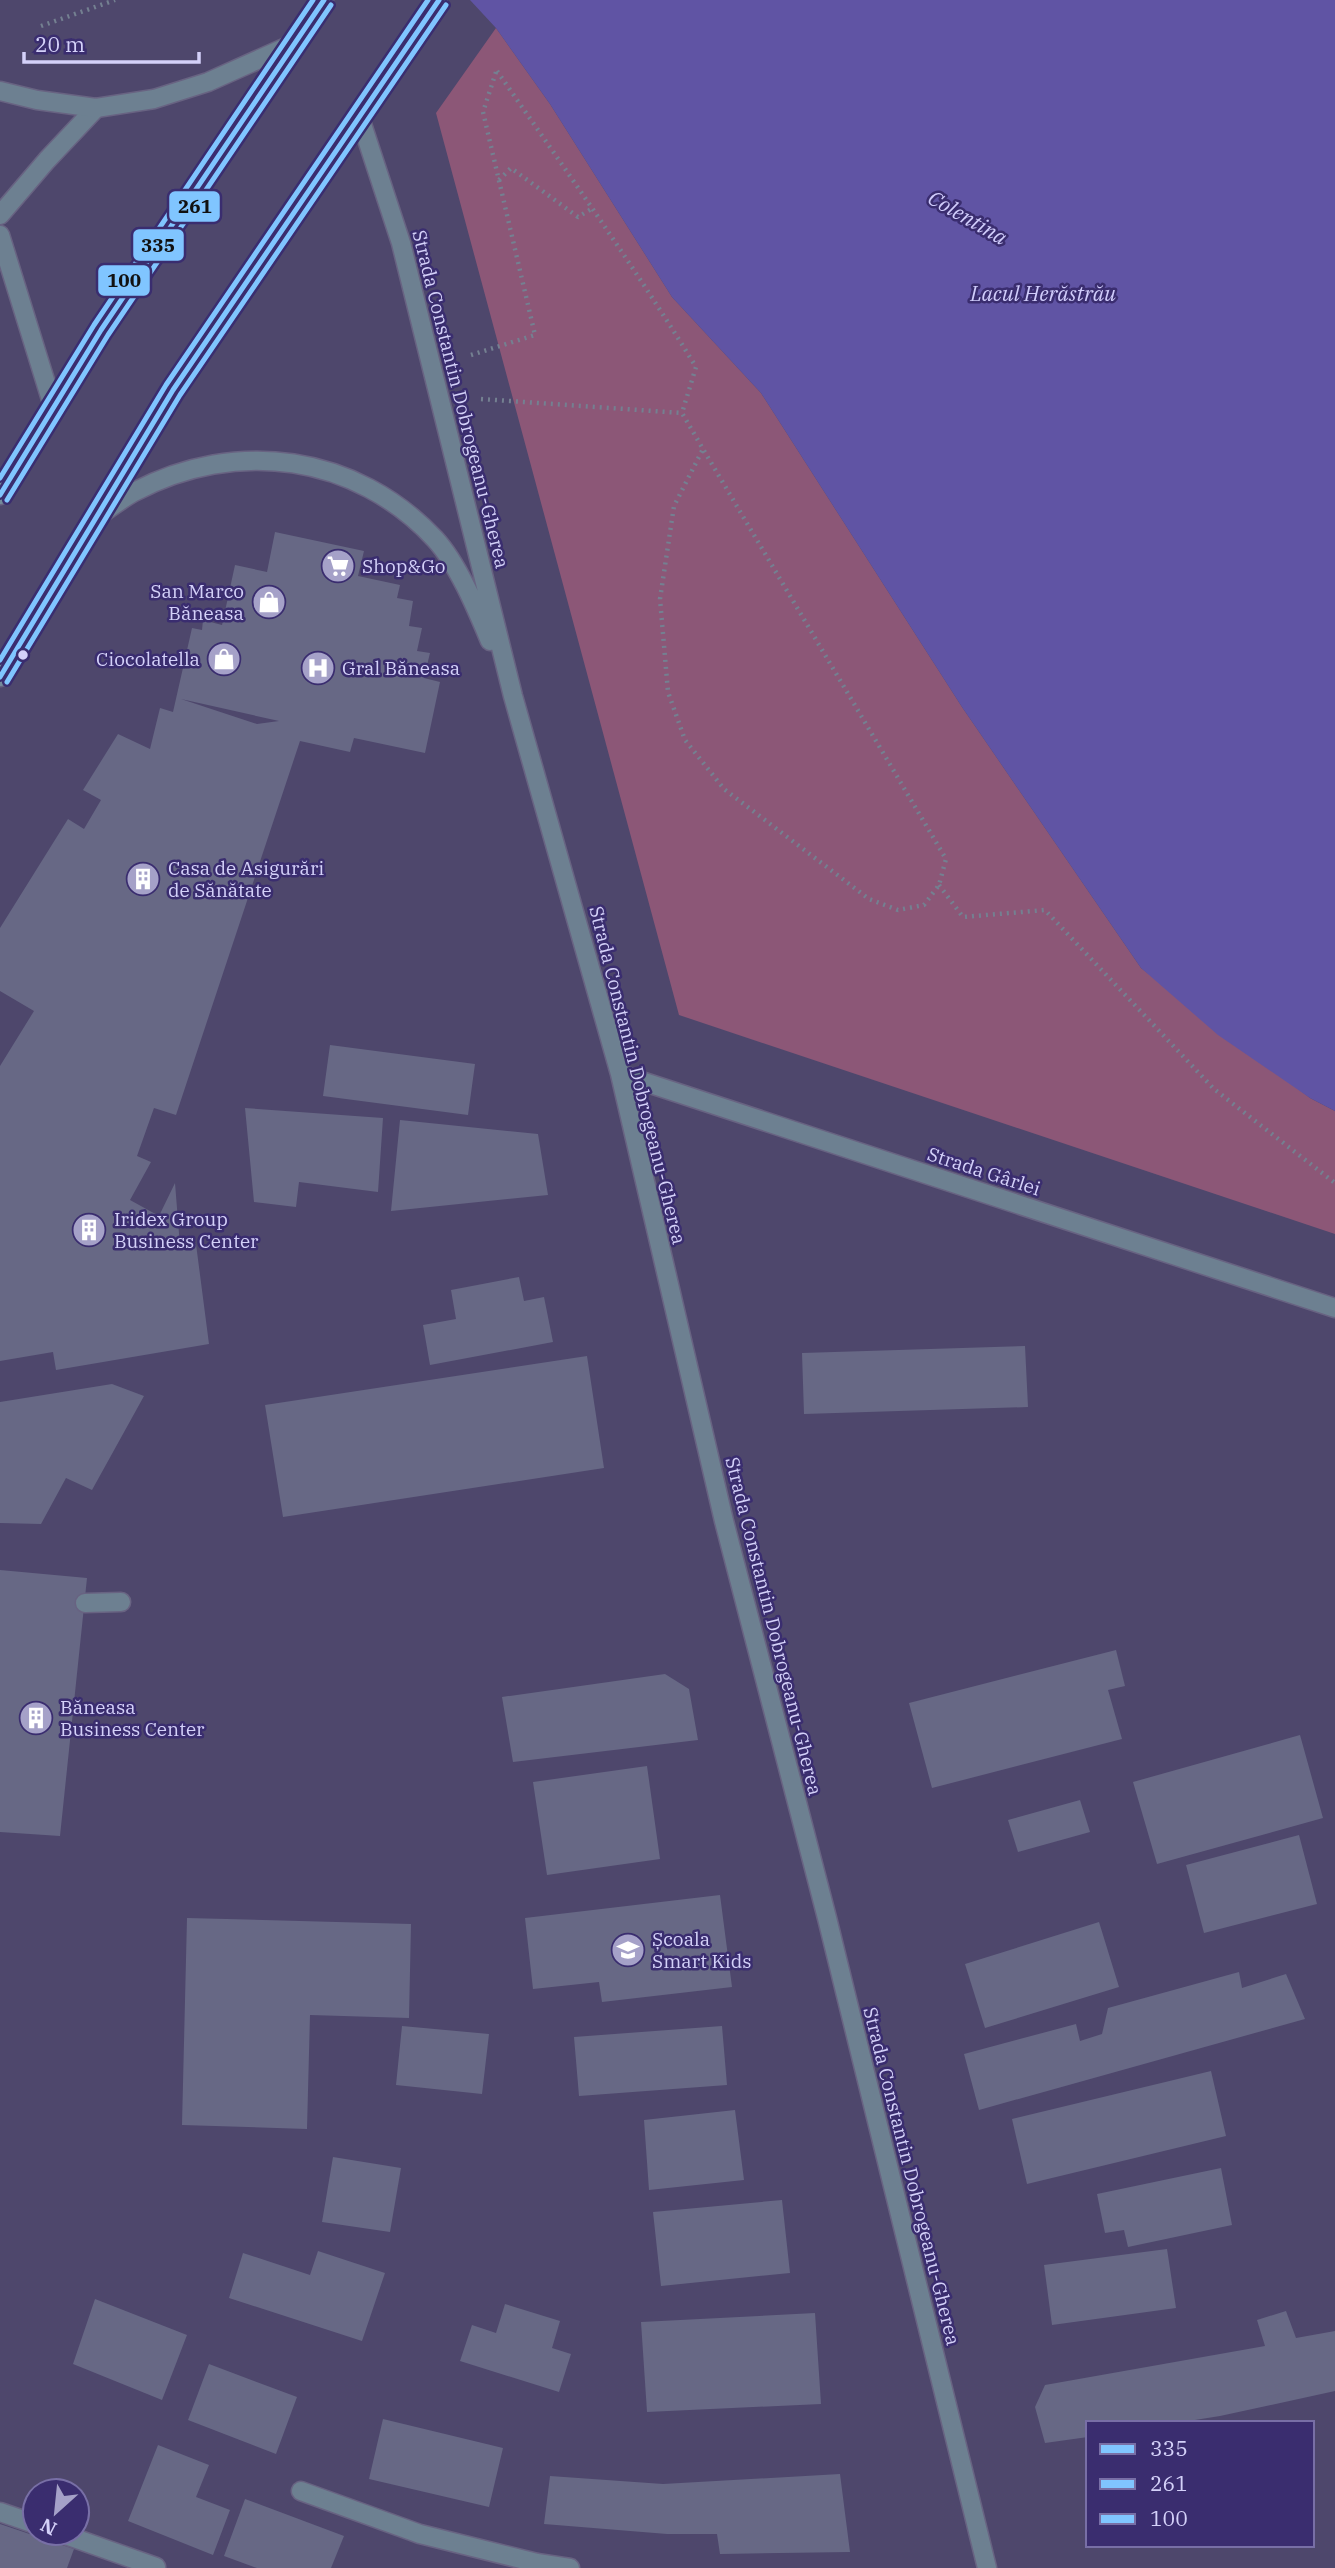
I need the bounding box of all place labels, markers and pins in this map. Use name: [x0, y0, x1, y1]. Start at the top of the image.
supermarket icon: Shop&Go: [319, 547, 357, 585]
place label: Shop&Go: [362, 554, 446, 578]
place label: San Marco Băneasa: [150, 579, 244, 625]
shop icon: San Marco Băneasa: [250, 583, 288, 621]
shop icon: Ciocolatella: [205, 640, 243, 678]
place label: Ciocolatella: [96, 647, 200, 671]
unlabelled marker: [16, 648, 30, 662]
hospital icon: Gral Băneasa: [299, 649, 337, 687]
place label: Gral Băneasa: [342, 656, 460, 680]
place label: Casa de Asigurări de Sănătate: [168, 856, 324, 902]
building icon: Casa de Asigurări de Sănătate: [124, 860, 162, 898]
place label: Iridex Group Business Center: [114, 1207, 259, 1253]
building icon: Iridex Group Business Center: [70, 1211, 108, 1249]
place label: Băneasa Business Center: [60, 1695, 205, 1741]
building icon: Băneasa Business Center: [17, 1699, 55, 1737]
place label: Școala Smart Kids: [652, 1927, 752, 1973]
school or university icon: Școala Smart Kids: [609, 1931, 647, 1969]

